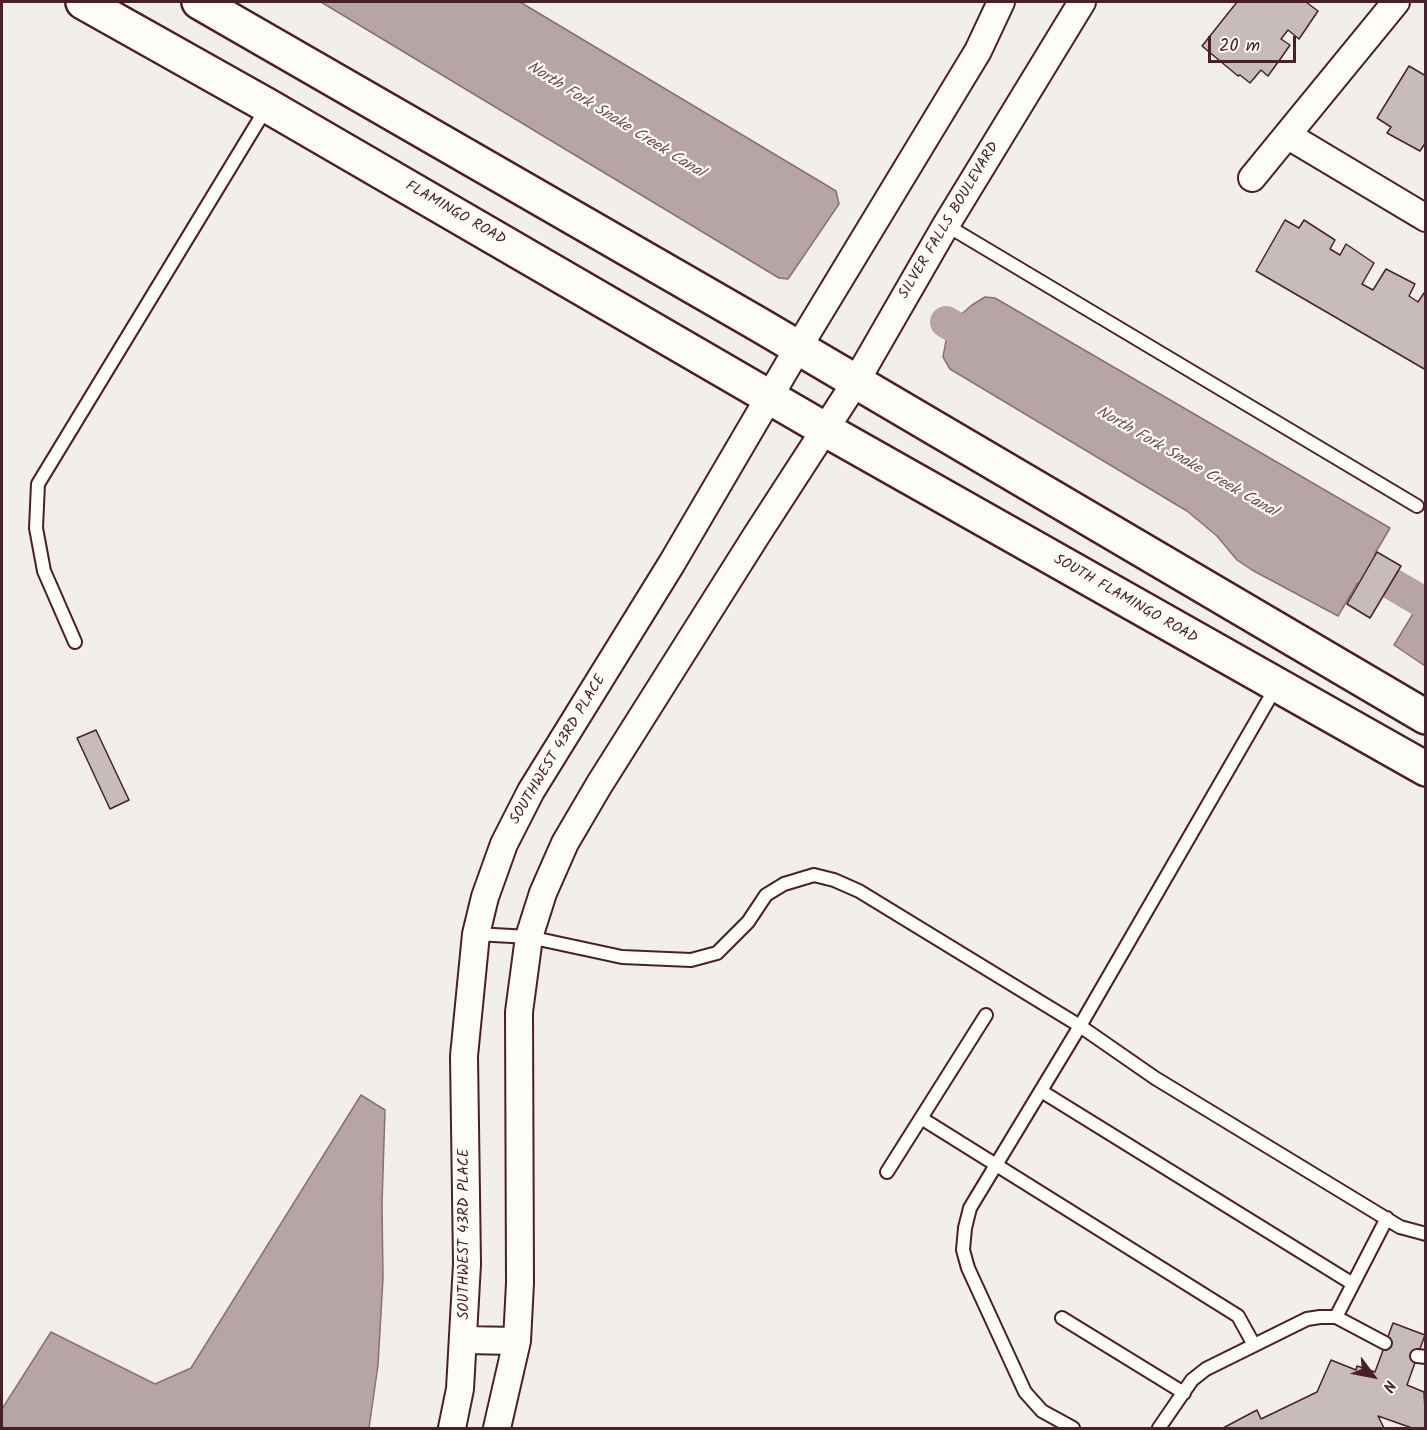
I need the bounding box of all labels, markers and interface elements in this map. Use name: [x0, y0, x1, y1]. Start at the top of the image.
scale bar: [1211, 24, 1300, 62]
text: 20 m: [1219, 32, 1260, 61]
water label: North Fork Snake Creek Canal: [523, 58, 707, 184]
street label: SILVER FALLS BOULEVARD: [896, 139, 1004, 303]
street label: FLAMINGO ROAD: [402, 178, 508, 250]
water label: North Fork Snake Creek Canal: [1092, 403, 1280, 523]
street label: SOUTH FLAMINGO ROAD: [1050, 551, 1200, 649]
street label: SOUTHWEST 43RD PLACE: [507, 672, 611, 828]
street label: SOUTHWEST 43RD PLACE: [456, 1148, 474, 1320]
north arrow: [1343, 1346, 1403, 1406]
text: N: [1375, 1375, 1402, 1397]

